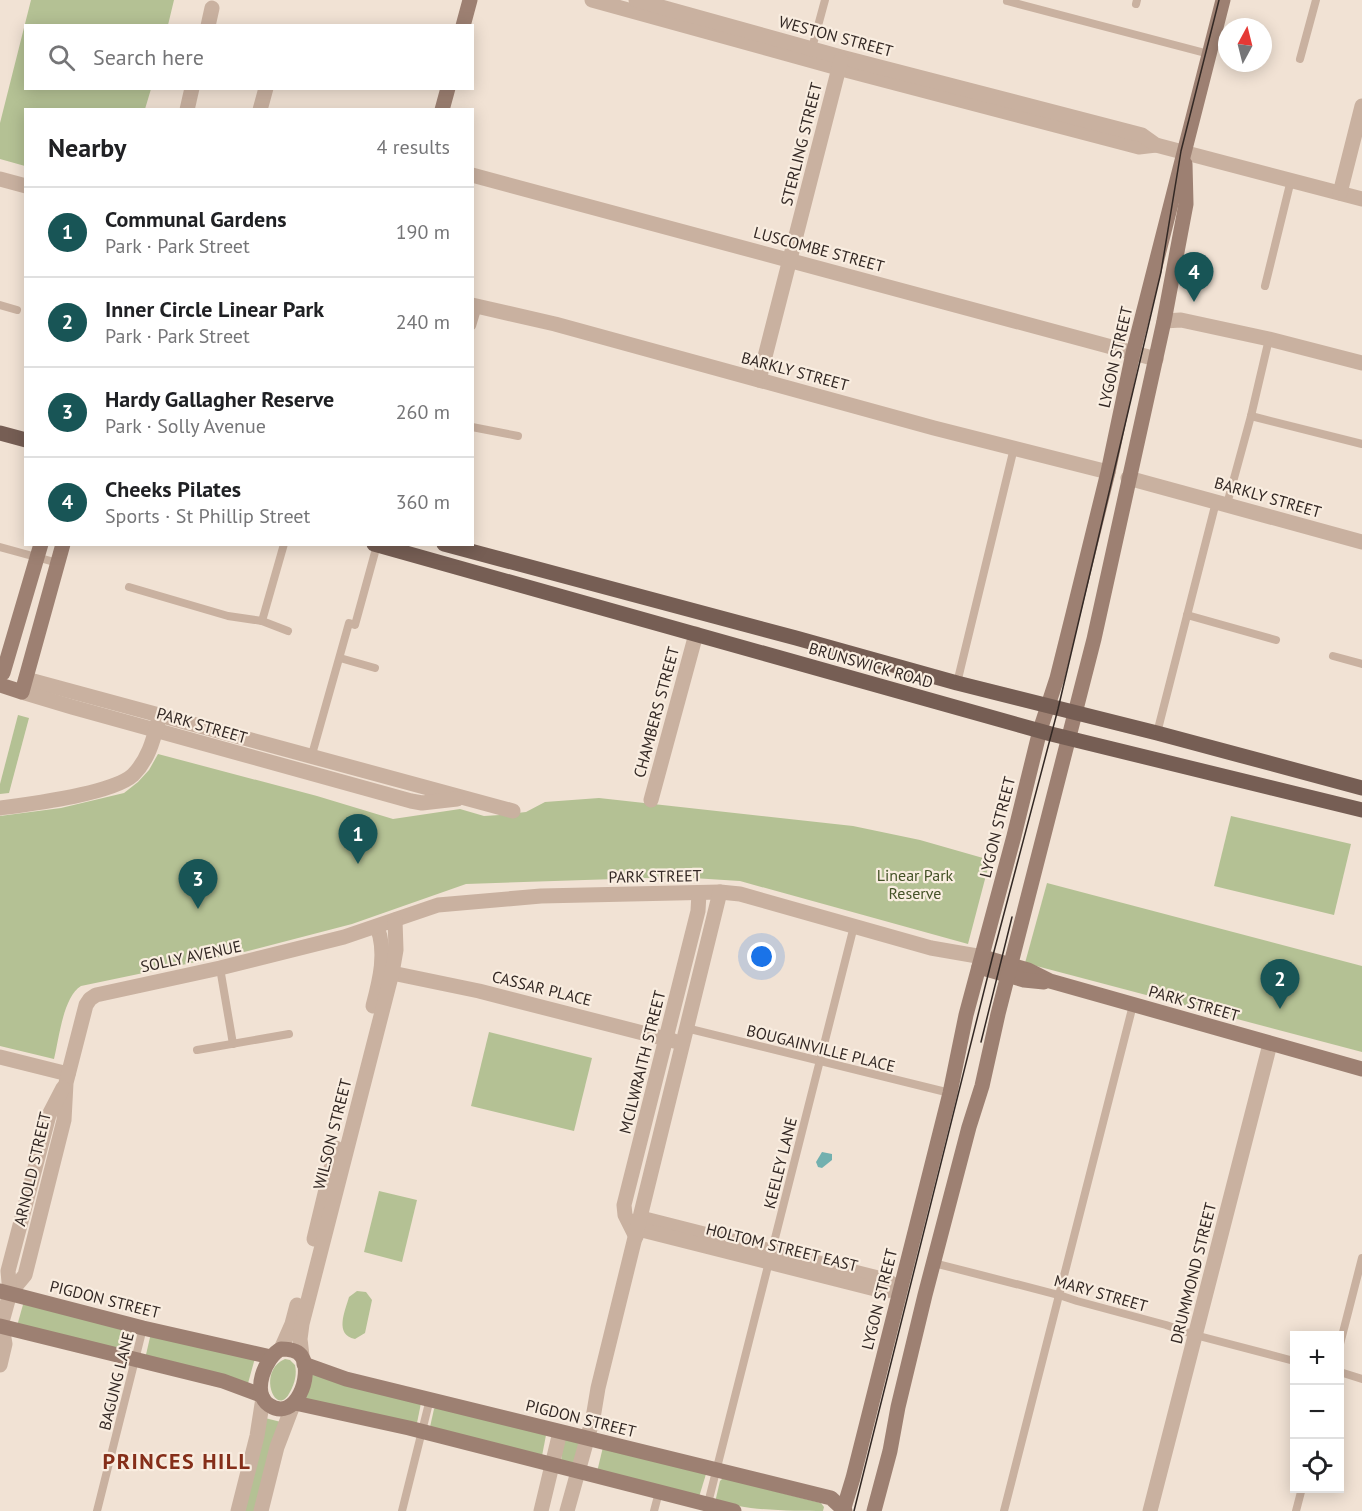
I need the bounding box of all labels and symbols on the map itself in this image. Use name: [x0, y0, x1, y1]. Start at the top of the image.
street label: WESTON STREET: [777, 11, 895, 61]
north arrow: [1218, 18, 1272, 72]
street label: STERLING STREET: [776, 80, 826, 208]
street label: LUSCOMBE STREET: [751, 222, 887, 276]
pin: 4: [1174, 252, 1214, 302]
street label: LYGON STREET: [1094, 304, 1136, 410]
street label: BARKLY STREET: [739, 347, 851, 395]
street label: BARKLY STREET: [1212, 472, 1324, 522]
street label: BRUNSWICK ROAD: [807, 638, 935, 692]
street label: CHAMBERS STREET: [629, 644, 683, 780]
street label: PARK STREET: [154, 703, 250, 748]
street label: LYGON STREET: [975, 774, 1019, 880]
pin: 1: [338, 814, 378, 864]
pin: 3: [178, 860, 218, 909]
street label: PARK STREET: [608, 865, 702, 887]
park label: Linear Park Reserve: [877, 865, 954, 903]
street label: SOLLY AVENUE: [139, 936, 243, 976]
your location: [747, 942, 776, 971]
pin: 2: [1260, 960, 1300, 1009]
street label: CASSAR PLACE: [490, 966, 594, 1010]
street label: PARK STREET: [1146, 981, 1242, 1026]
street label: MCILWRAITH STREET: [615, 988, 669, 1136]
street label: BOUGAINVILLE PLACE: [745, 1020, 897, 1076]
street label: WILSON STREET: [309, 1076, 355, 1192]
street label: ARNOLD STREET: [9, 1110, 55, 1228]
street label: KEELEY LANE: [759, 1115, 801, 1211]
street label: DRUMMOND STREET: [1166, 1200, 1220, 1346]
street label: HOLTOM STREET EAST: [704, 1218, 860, 1276]
street label: LYGON STREET: [857, 1246, 901, 1352]
street label: MARY STREET: [1052, 1270, 1150, 1316]
street label: PIGDON STREET: [48, 1276, 162, 1322]
street label: BAGUNG LANE: [94, 1330, 138, 1432]
street label: PIGDON STREET: [524, 1395, 638, 1441]
district label: PRINCES HILL: [103, 1447, 251, 1475]

